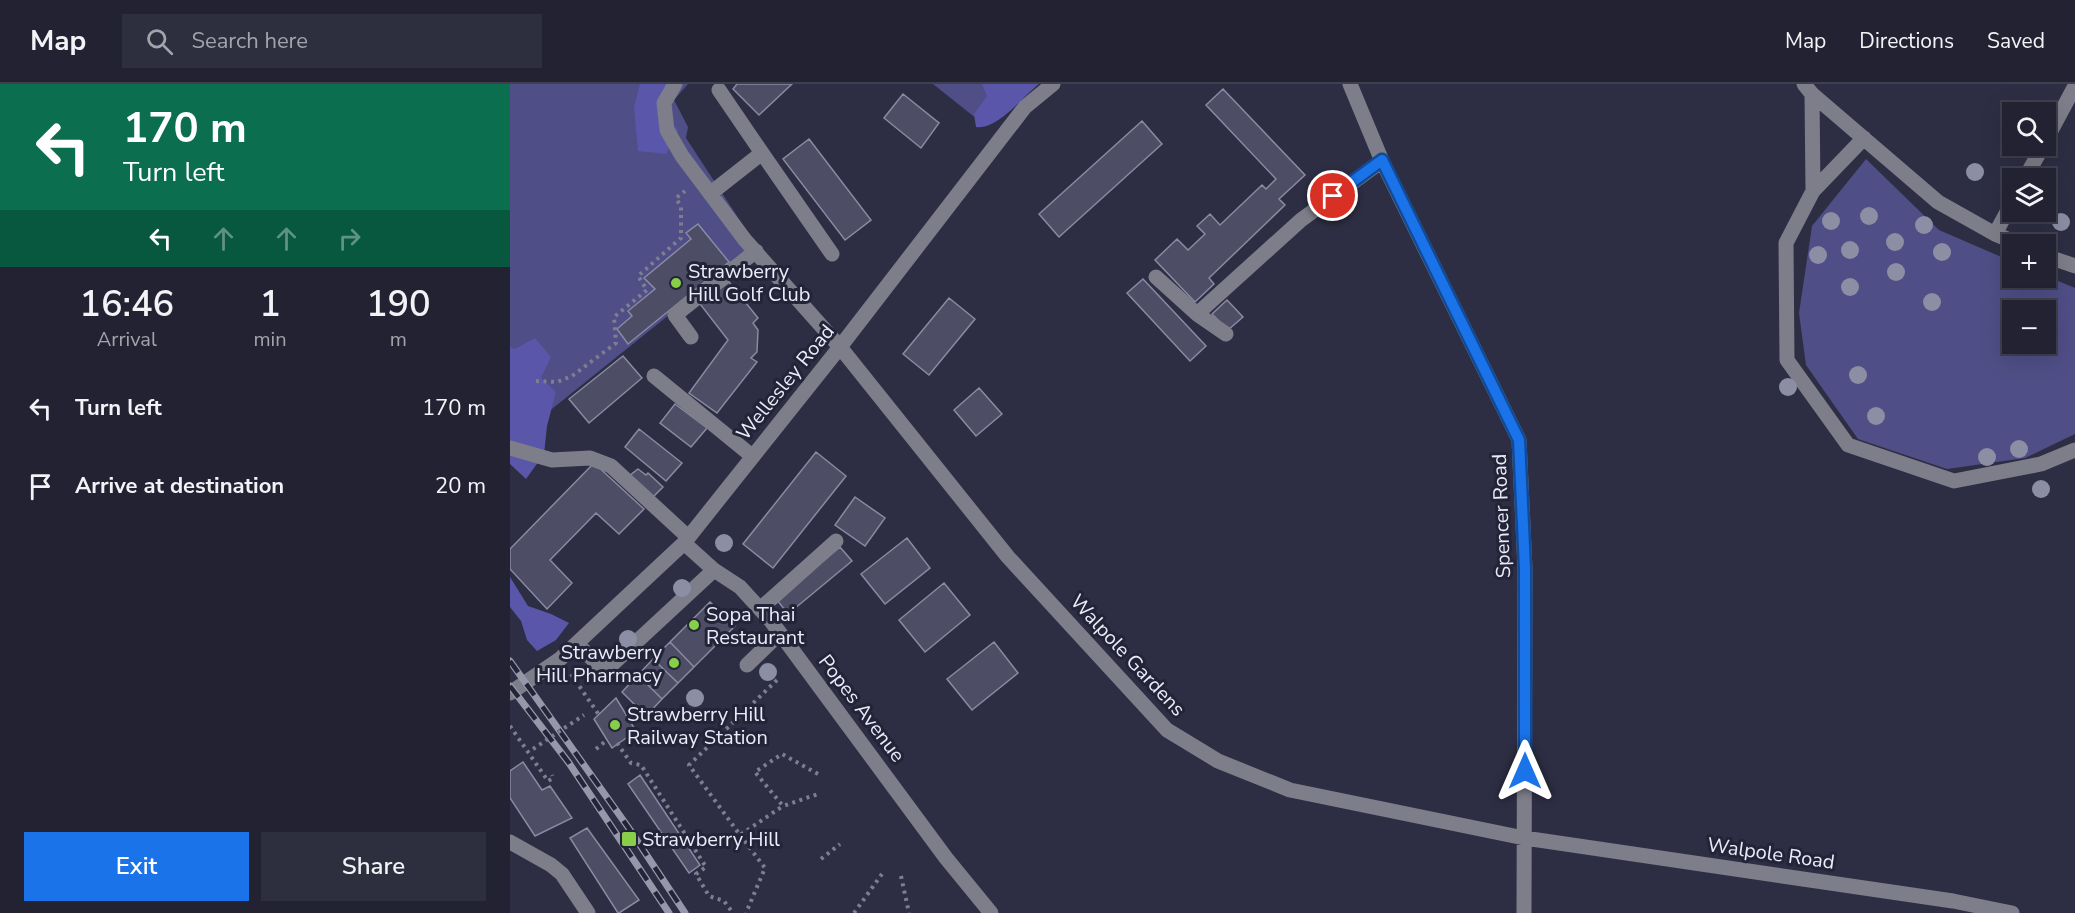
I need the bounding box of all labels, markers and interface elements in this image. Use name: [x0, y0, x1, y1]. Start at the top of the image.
search box: [122, 14, 542, 68]
text: Map: [30, 22, 86, 60]
icon: search: [143, 25, 176, 58]
text: Search here: [191, 26, 308, 56]
text: Map: [1785, 27, 1826, 55]
text: Directions: [1859, 27, 1954, 55]
text: Saved: [1987, 27, 2045, 55]
text: 170 m: [123, 100, 247, 157]
map controls: [2002, 102, 2056, 354]
button: search: [2002, 102, 2056, 156]
icon: left: [24, 108, 102, 186]
text: Turn left: [123, 154, 224, 191]
button: layers: [2002, 168, 2056, 222]
pin: [1307, 170, 1358, 221]
icon: arrive: [1316, 179, 1349, 212]
icon: left: [144, 222, 177, 255]
icon: ahead: [207, 222, 240, 255]
icon: ahead: [270, 222, 303, 255]
icon: right: [333, 222, 366, 255]
button: +: [2002, 234, 2056, 288]
place label: Strawberry Hill Golf Club: [688, 258, 810, 308]
marker: Strawberry Hill Golf Club: [669, 276, 683, 290]
text: 16:46: [79, 280, 174, 329]
text: 1: [259, 280, 281, 329]
text: 190: [366, 280, 431, 329]
button: −: [2002, 300, 2056, 354]
street label: Wellesley Road: [730, 319, 840, 446]
text: Arrival: [97, 326, 157, 353]
text: min: [254, 326, 287, 353]
text: m: [390, 326, 407, 353]
icon: left: [24, 392, 57, 425]
text: Turn left: [75, 393, 162, 423]
text: 170 m: [422, 393, 486, 423]
street label: Spencer Road: [1486, 453, 1517, 579]
icon: arrive: [24, 470, 57, 503]
text: Arrive at destination: [75, 471, 284, 501]
text: 20 m: [435, 471, 486, 501]
street label: Walpole Gardens: [1064, 589, 1191, 722]
place label: Sopa Thai Restaurant: [706, 601, 805, 651]
marker: Sopa Thai Restaurant: [687, 618, 701, 632]
place label: Strawberry Hill Pharmacy: [536, 639, 663, 689]
street label: Popes Avenue: [812, 649, 911, 768]
marker: Strawberry Hill Pharmacy: [667, 656, 681, 670]
place label: Strawberry Hill Railway Station: [627, 701, 768, 751]
marker: Strawberry Hill Railway Station: [608, 718, 622, 732]
position arrow: [1493, 739, 1557, 803]
place label: Strawberry Hill: [642, 826, 780, 853]
marker: Strawberry Hill: [620, 830, 638, 848]
street label: Walpole Road: [1706, 831, 1836, 876]
button: Exit: [24, 832, 249, 901]
button: Share: [261, 832, 486, 901]

